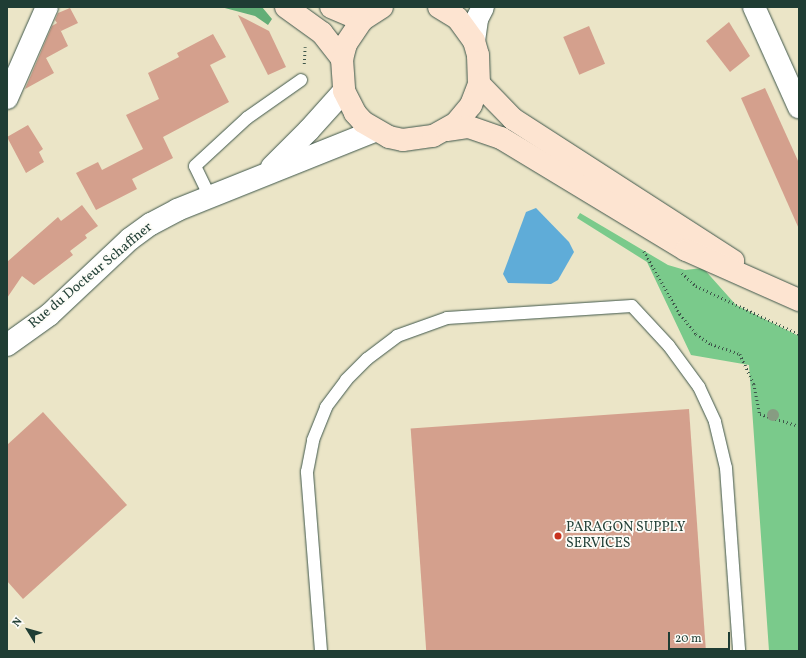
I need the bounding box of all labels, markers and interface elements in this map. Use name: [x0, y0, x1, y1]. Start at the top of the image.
street label: Rue du Docteur Schaffner: [26, 219, 156, 333]
place label: PARAGON SUPPLY SERVICES: [566, 520, 686, 552]
marker: PARAGON SUPPLY SERVICES: [553, 531, 563, 541]
north arrow: [8, 610, 48, 650]
text: N: [10, 615, 26, 630]
scale bar: [670, 624, 732, 650]
text: 20 m: [675, 631, 702, 647]

